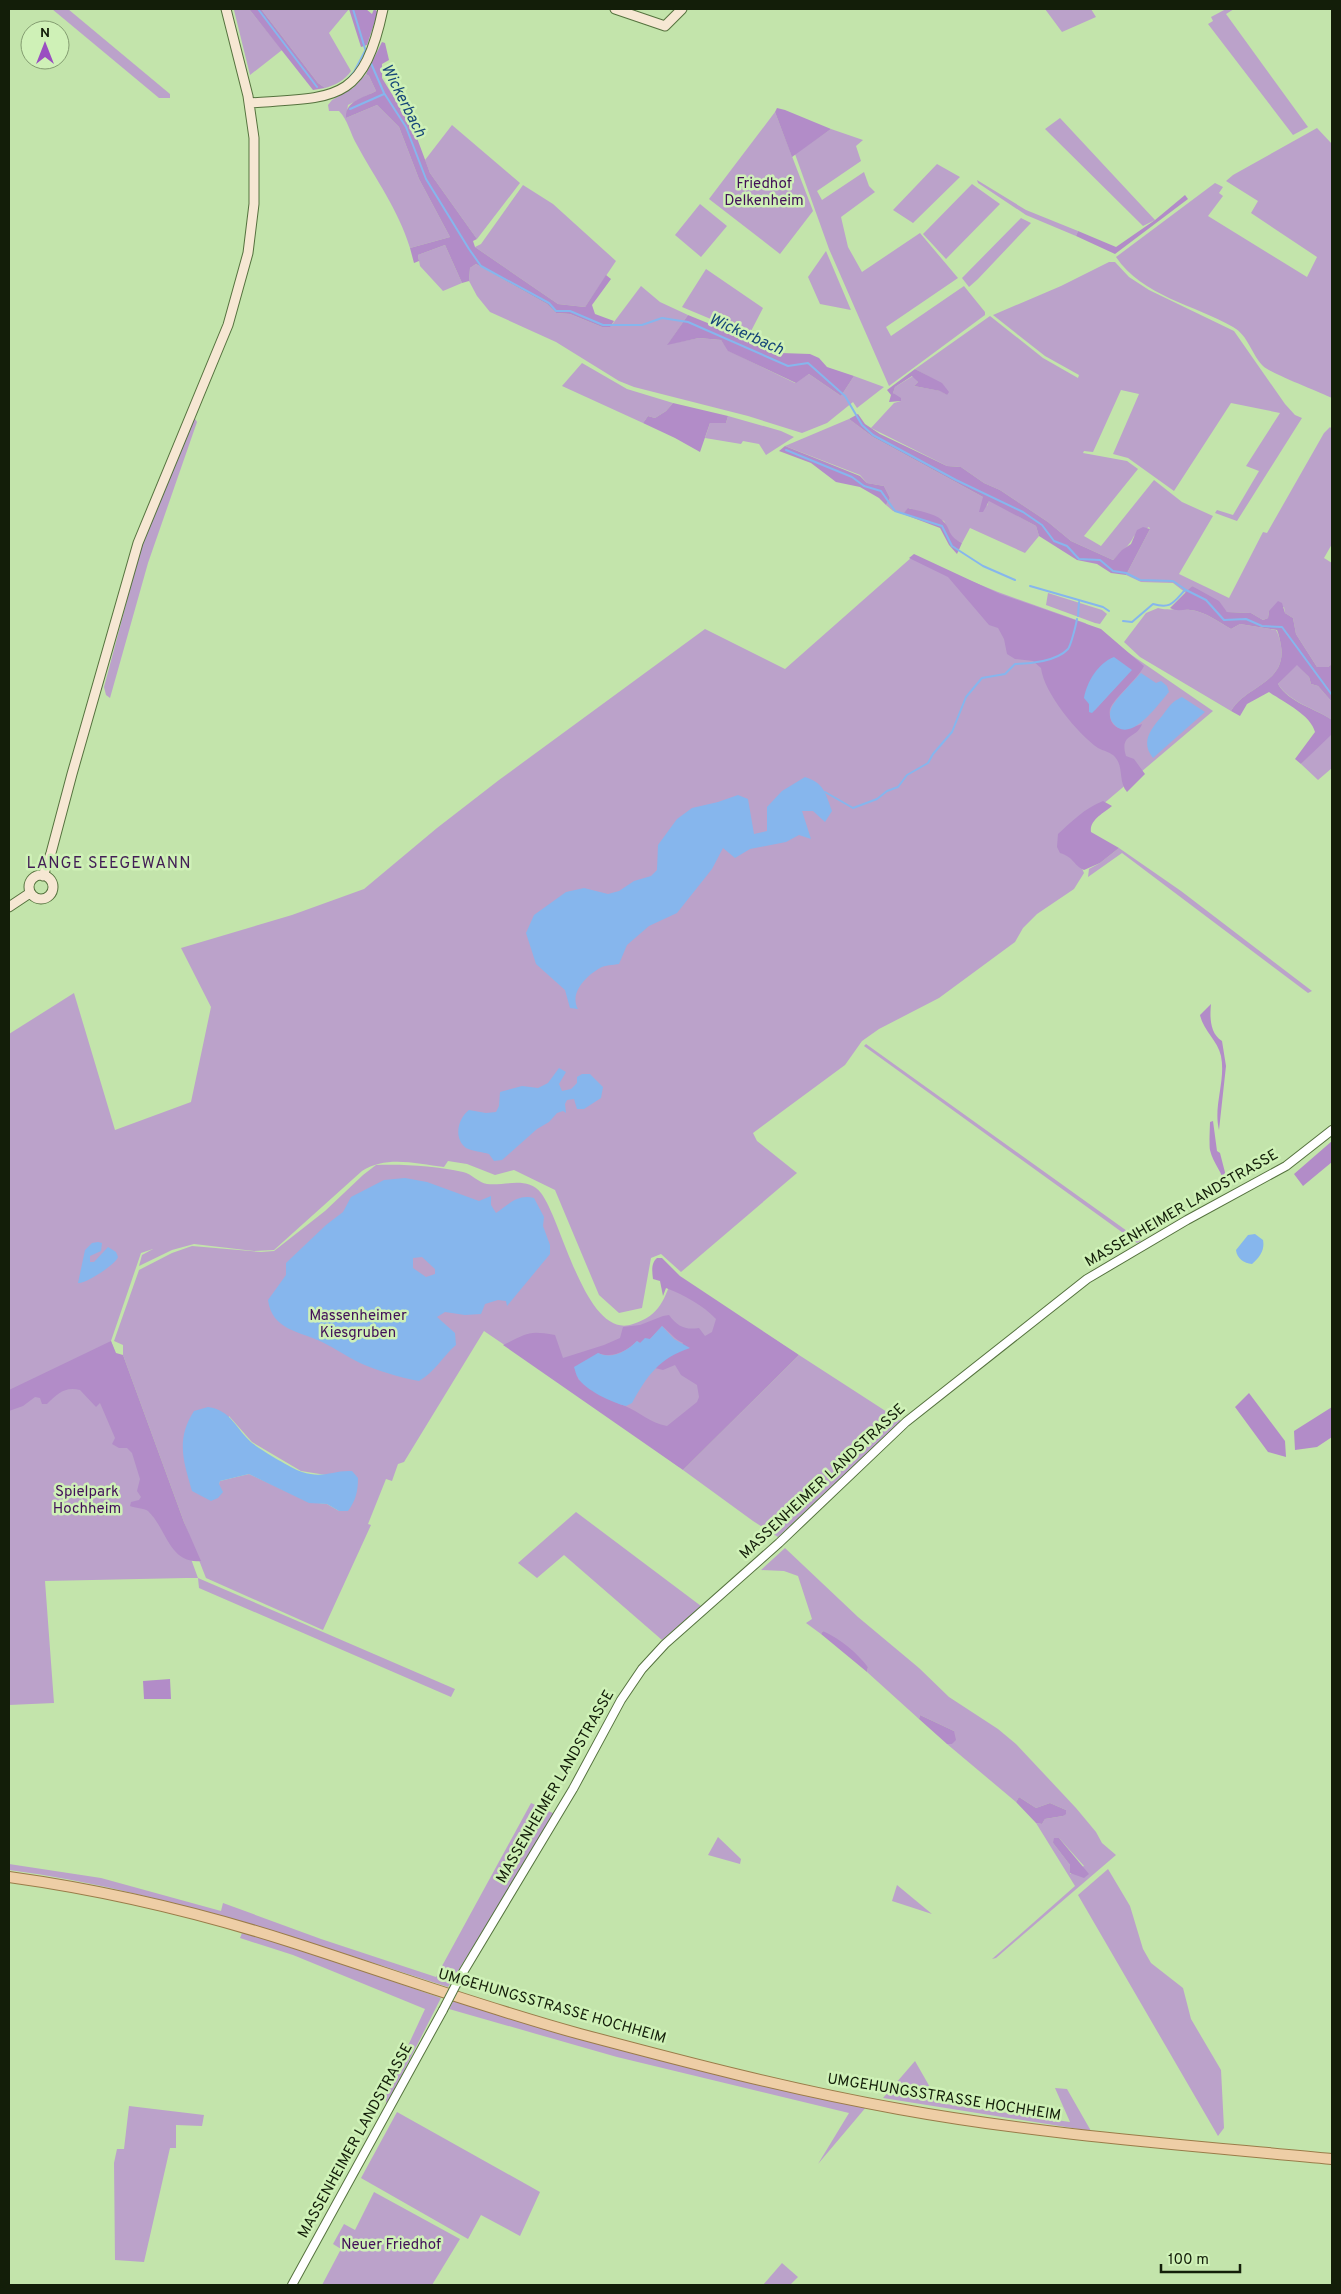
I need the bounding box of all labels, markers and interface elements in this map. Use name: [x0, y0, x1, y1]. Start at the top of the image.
north arrow: [20, 20, 70, 70]
text: N: [40, 25, 50, 42]
water label: Wickerbach: [376, 61, 430, 141]
park label: Friedhof Delkenheim: [724, 175, 804, 211]
water label: Wickerbach: [706, 310, 787, 360]
district label: LANGE SEEGEWANN: [27, 854, 191, 874]
street label: MASSENHEIMER LANDSTRASSE: [1082, 1146, 1282, 1272]
park label: Massenheimer Kiesgruben: [309, 1307, 407, 1343]
street label: MASSENHEIMER LANDSTRASSE: [736, 1400, 910, 1564]
park label: Spielpark Hochheim: [53, 1483, 121, 1519]
street label: MASSENHEIMER LANDSTRASSE: [493, 1687, 619, 1887]
street label: UMGEHUNGSSTRASSE HOCHHEIM: [436, 1965, 668, 2049]
street label: MASSENHEIMER LANDSTRASSE: [294, 2040, 418, 2242]
street label: UMGEHUNGSSTRASSE HOCHHEIM: [826, 2070, 1062, 2126]
park label: Neuer Friedhof: [341, 2236, 441, 2255]
scale bar: [1161, 2242, 1240, 2274]
text: 100 m: [1168, 2251, 1209, 2270]

